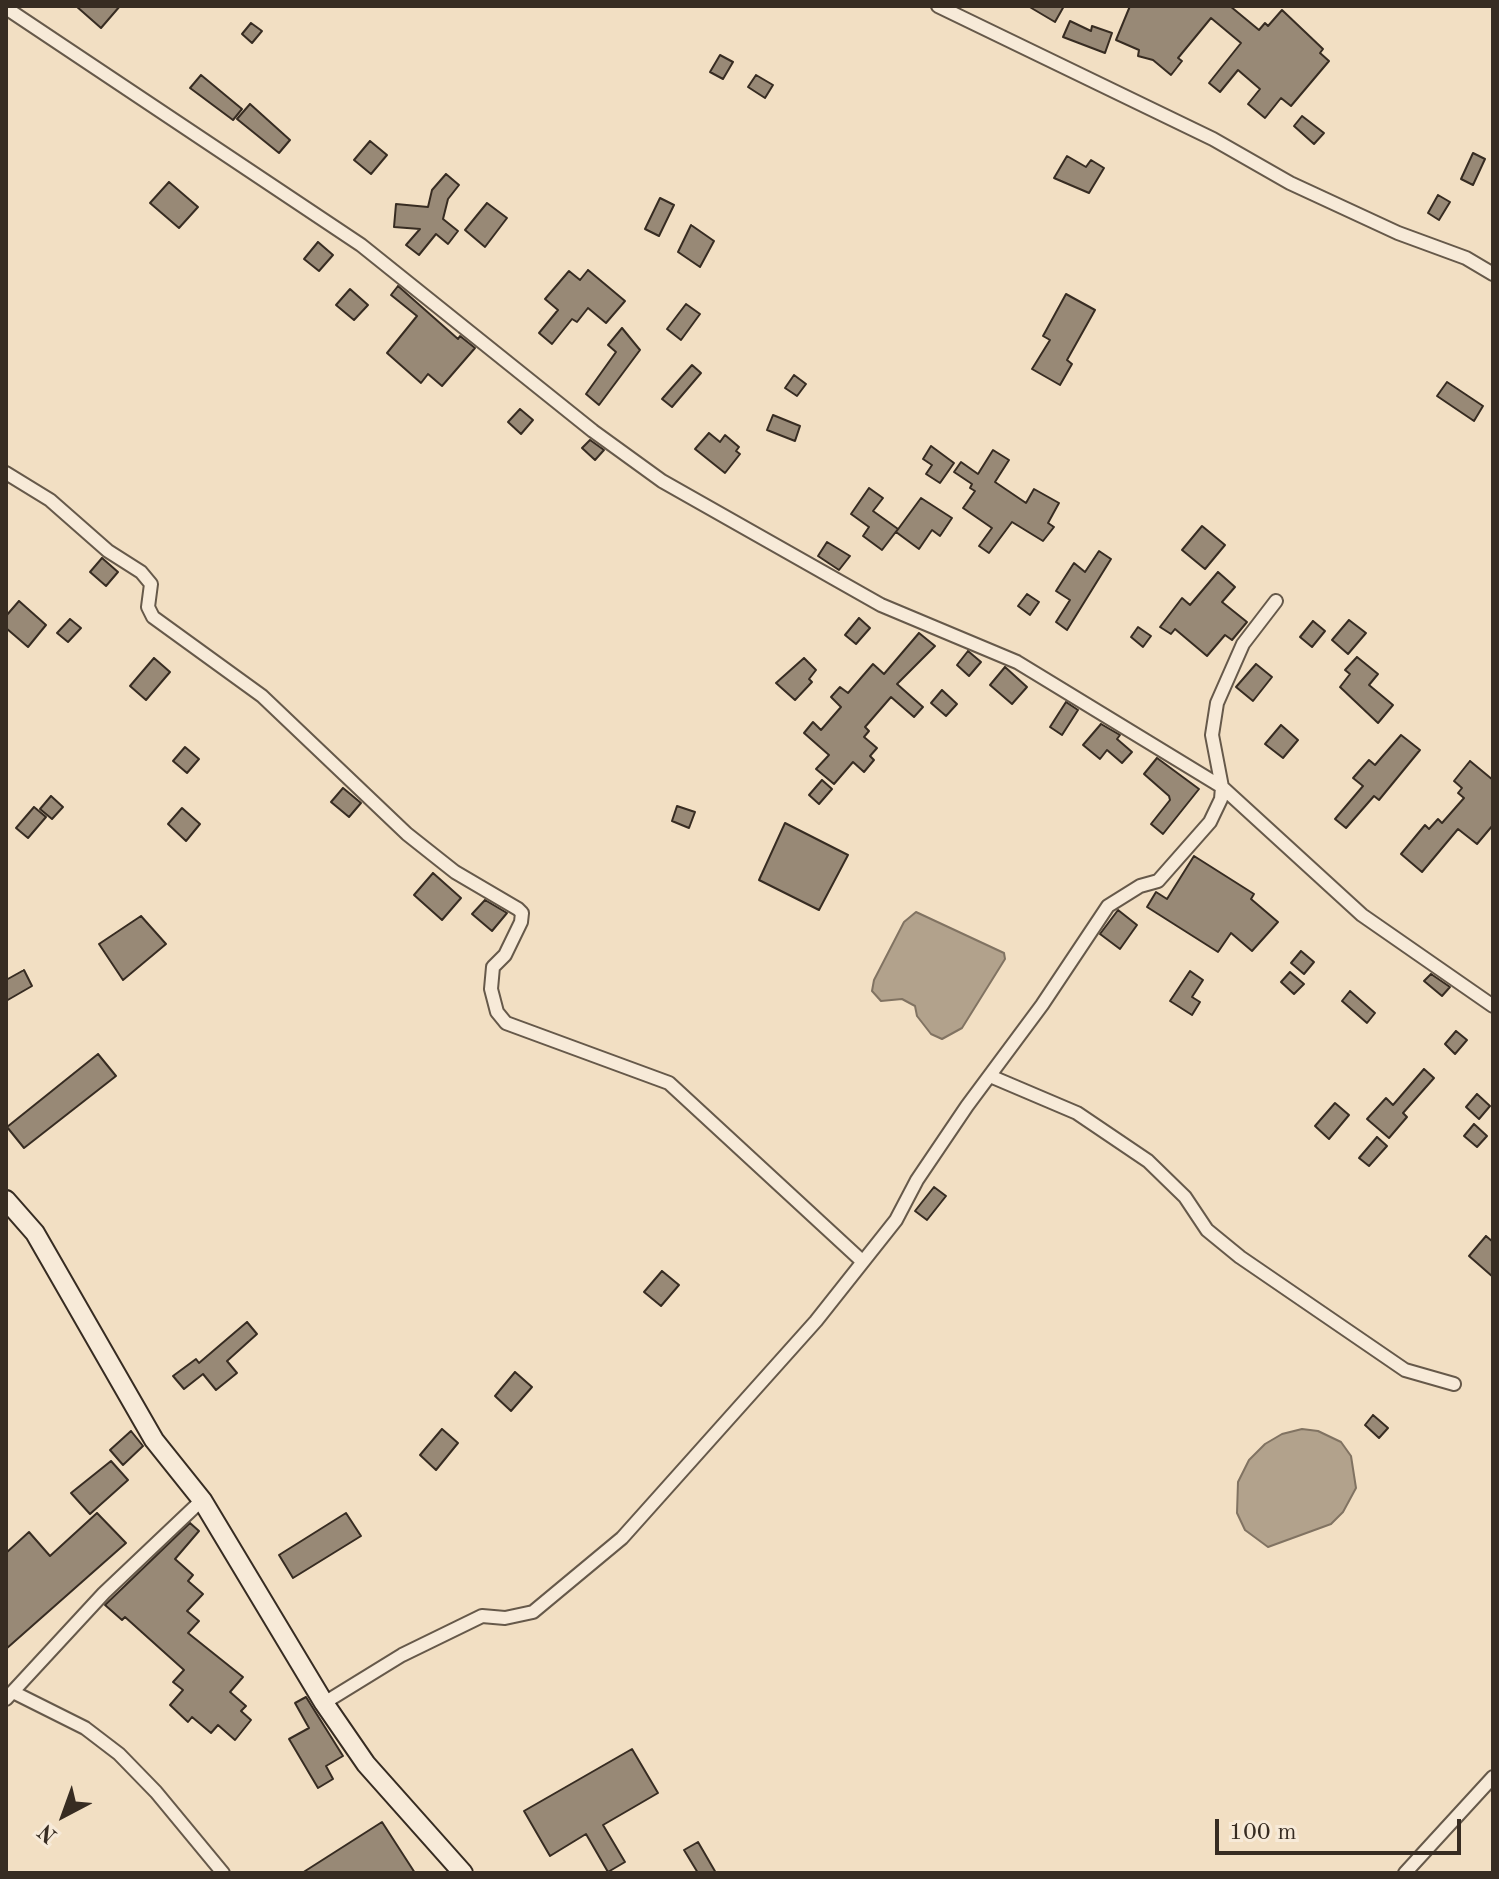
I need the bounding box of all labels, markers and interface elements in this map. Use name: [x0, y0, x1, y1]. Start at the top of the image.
north arrow: [24, 1775, 104, 1855]
scale bar: [1219, 1803, 1465, 1853]
text: N: [35, 1819, 62, 1847]
text: 100 m: [1229, 1821, 1297, 1845]

